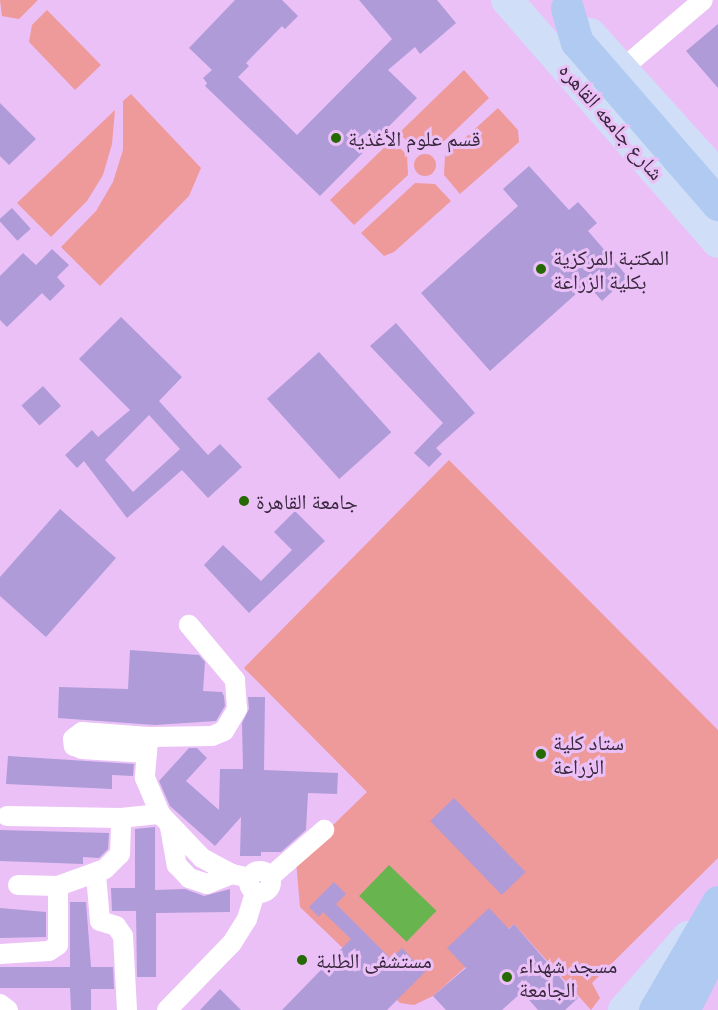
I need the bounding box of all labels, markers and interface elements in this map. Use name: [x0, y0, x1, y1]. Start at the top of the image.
street label: شارع جامعه القاهره: [554, 57, 670, 185]
place label: قسم علوم الأغذية: [348, 125, 481, 151]
marker: قسم علوم الأغذية: [329, 131, 343, 145]
place label: المكتبة المركزية بكلية الزراعة: [553, 244, 669, 294]
marker: المكتبة المركزية بكلية الزراعة: [534, 262, 548, 276]
place label: جامعة القاهرة: [256, 488, 358, 514]
marker: جامعة القاهرة: [237, 494, 251, 508]
place label: ستاد كلية الزراعة: [553, 729, 624, 779]
marker: ستاد كلية الزراعة: [534, 747, 548, 761]
place label: مستشفى الطلبة: [316, 947, 432, 973]
marker: مستشفى الطلبة: [293, 951, 311, 969]
place label: مسجد شهداء الجامعة: [519, 952, 617, 1002]
marker: مسجد شهداء الجامعة: [500, 970, 514, 984]

